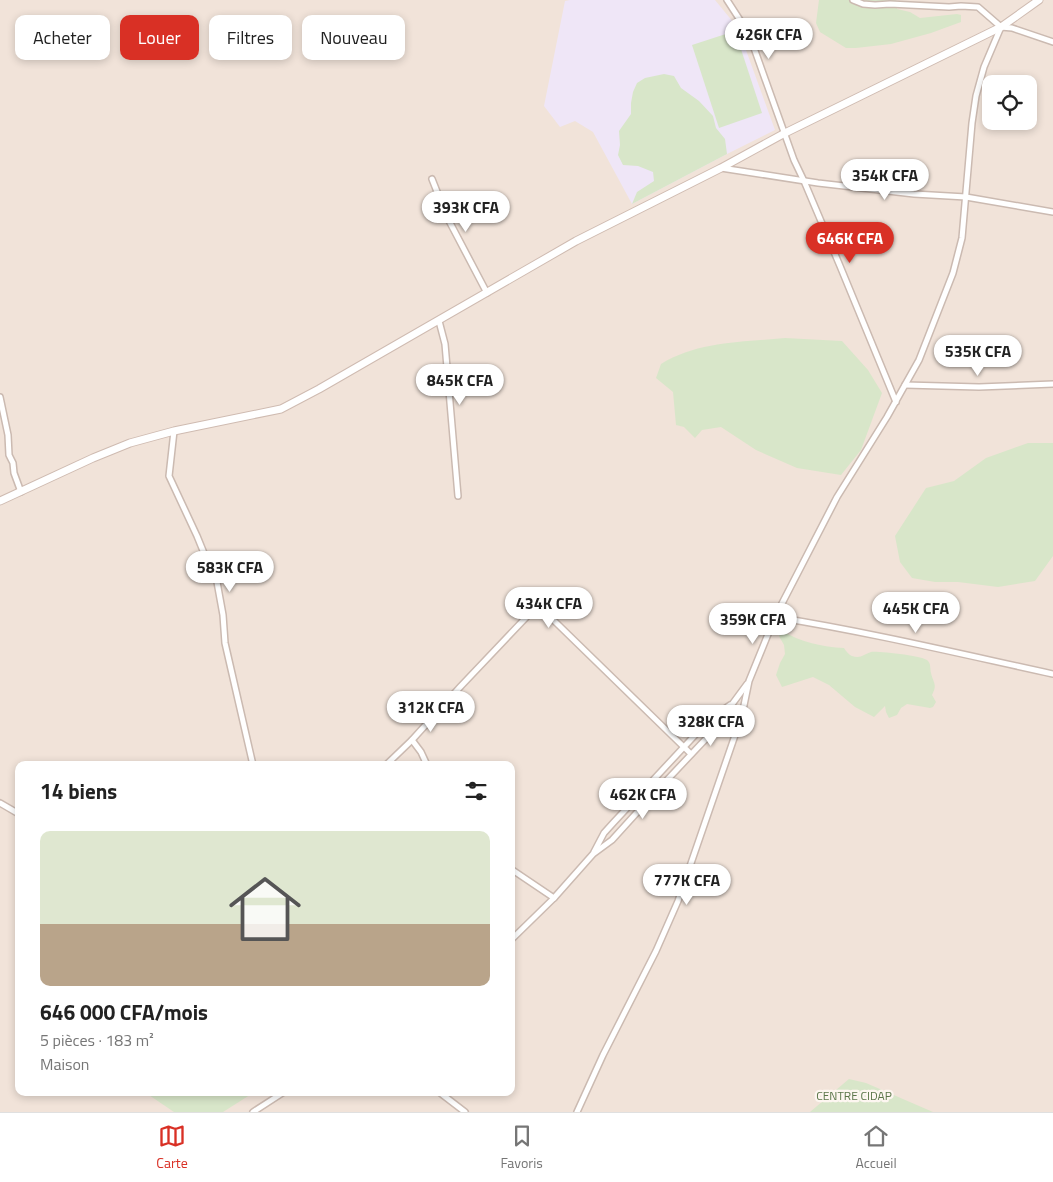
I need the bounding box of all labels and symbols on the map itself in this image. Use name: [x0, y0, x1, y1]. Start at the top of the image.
pin: 426K CFA: [717, 18, 821, 60]
pin: 354K CFA: [833, 158, 937, 201]
pin: 393K CFA: [414, 190, 518, 233]
pin: 646K CFA: [798, 222, 902, 264]
pin: 535K CFA: [926, 334, 1030, 377]
pin: 845K CFA: [408, 364, 512, 406]
pin: 583K CFA: [178, 550, 282, 593]
pin: 434K CFA: [497, 586, 601, 629]
pin: 445K CFA: [864, 592, 968, 634]
pin: 359K CFA: [701, 602, 805, 645]
pin: 312K CFA: [379, 690, 483, 733]
pin: 328K CFA: [659, 704, 763, 747]
pin: 462K CFA: [591, 778, 695, 820]
pin: 777K CFA: [635, 864, 739, 906]
park label: CENTRE CIDAP: [816, 1086, 892, 1105]

